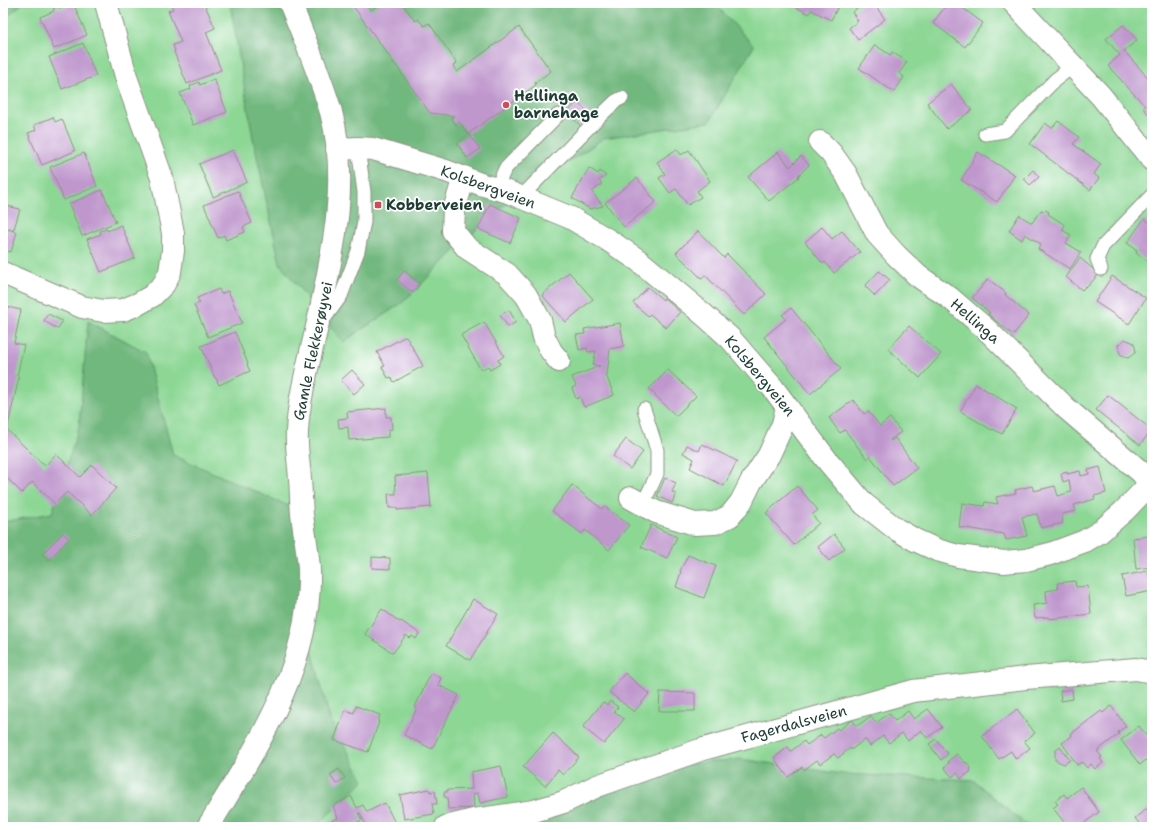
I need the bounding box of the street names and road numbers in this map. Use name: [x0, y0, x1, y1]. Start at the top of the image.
street label: Kolsbergveien: [438, 161, 538, 213]
street label: Gamle Flekkerøyvei: [288, 280, 338, 422]
street label: Hellinga: [946, 294, 1005, 349]
street label: Kolsbergveien: [720, 331, 800, 421]
street label: Fagerdalsveien: [739, 700, 849, 748]

